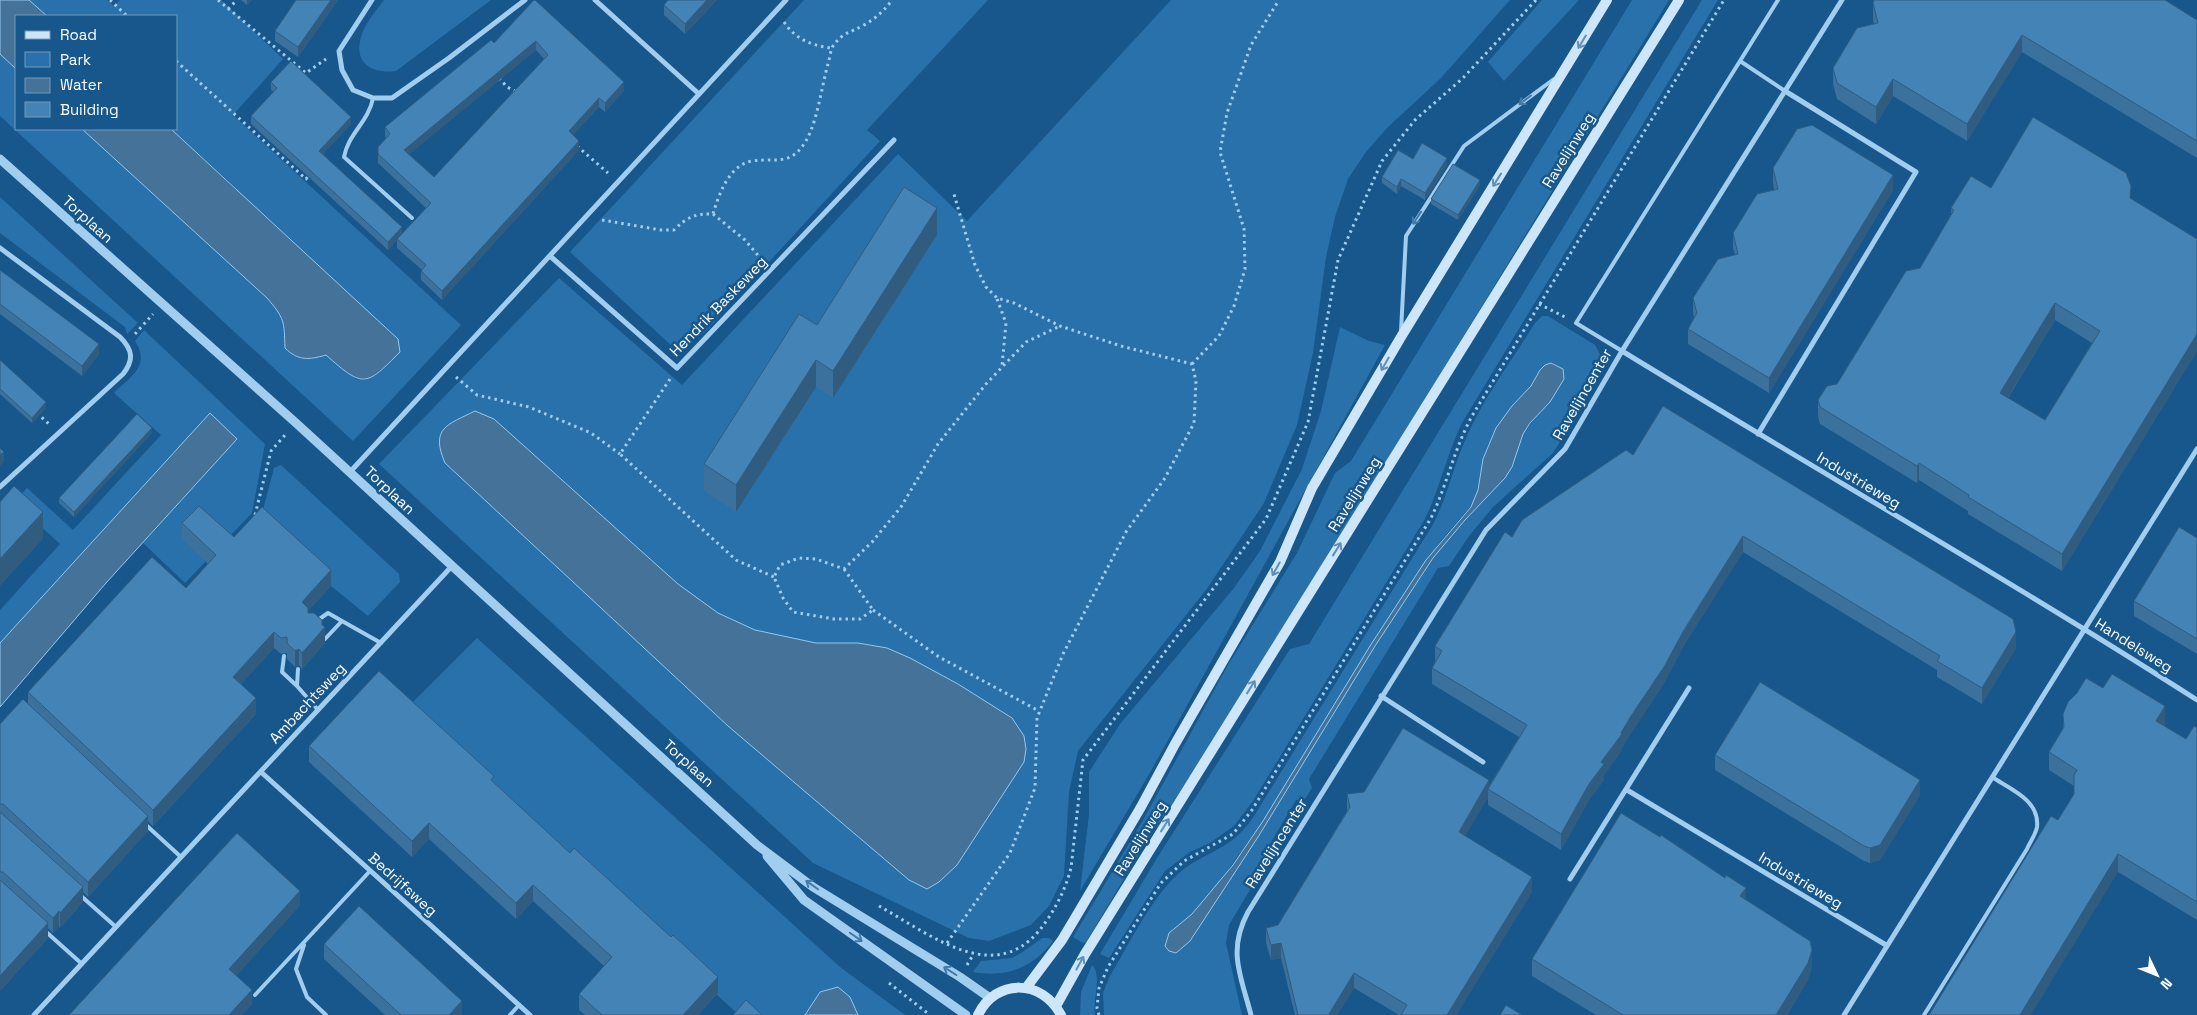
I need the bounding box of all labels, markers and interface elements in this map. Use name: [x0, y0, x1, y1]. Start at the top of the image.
legend: [15, 15, 178, 130]
text: Road: [60, 25, 97, 44]
one-way arrow: [1576, 34, 1586, 48]
text: Park: [60, 50, 91, 69]
text: Water: [60, 75, 103, 94]
one-way arrow: [1519, 95, 1532, 106]
text: Building: [60, 100, 119, 119]
street label: Ravelijnweg: [1537, 109, 1599, 191]
one-way arrow: [1491, 173, 1501, 187]
street label: Torplaan: [59, 191, 117, 247]
one-way arrow: [1412, 211, 1422, 225]
street label: Hendrik Baskeweg: [665, 252, 771, 360]
street label: Ravelijncenter: [1548, 345, 1616, 443]
one-way arrow: [1379, 356, 1389, 370]
street label: Industrieweg: [1813, 447, 1905, 513]
street label: Ravelijnweg: [1323, 453, 1385, 535]
street label: Torplaan: [361, 462, 419, 518]
one-way arrow: [1332, 542, 1343, 556]
one-way arrow: [1271, 561, 1280, 576]
street label: Handelsweg: [2092, 614, 2176, 676]
street label: Ambachtsweg: [265, 659, 349, 747]
one-way arrow: [1247, 680, 1257, 694]
street label: Torplaan: [660, 735, 718, 791]
street label: Ravelijncenter: [1241, 794, 1311, 892]
street label: Ravelijnweg: [1109, 797, 1171, 879]
one-way arrow: [1161, 818, 1171, 832]
street label: Industrieweg: [1755, 847, 1847, 913]
street label: Bedrijfsweg: [365, 848, 441, 920]
one-way arrow: [805, 880, 819, 890]
one-way arrow: [849, 932, 863, 942]
north arrow: [2132, 950, 2182, 1000]
one-way arrow: [1076, 956, 1085, 971]
one-way arrow: [943, 965, 957, 975]
text: N: [2157, 974, 2176, 993]

